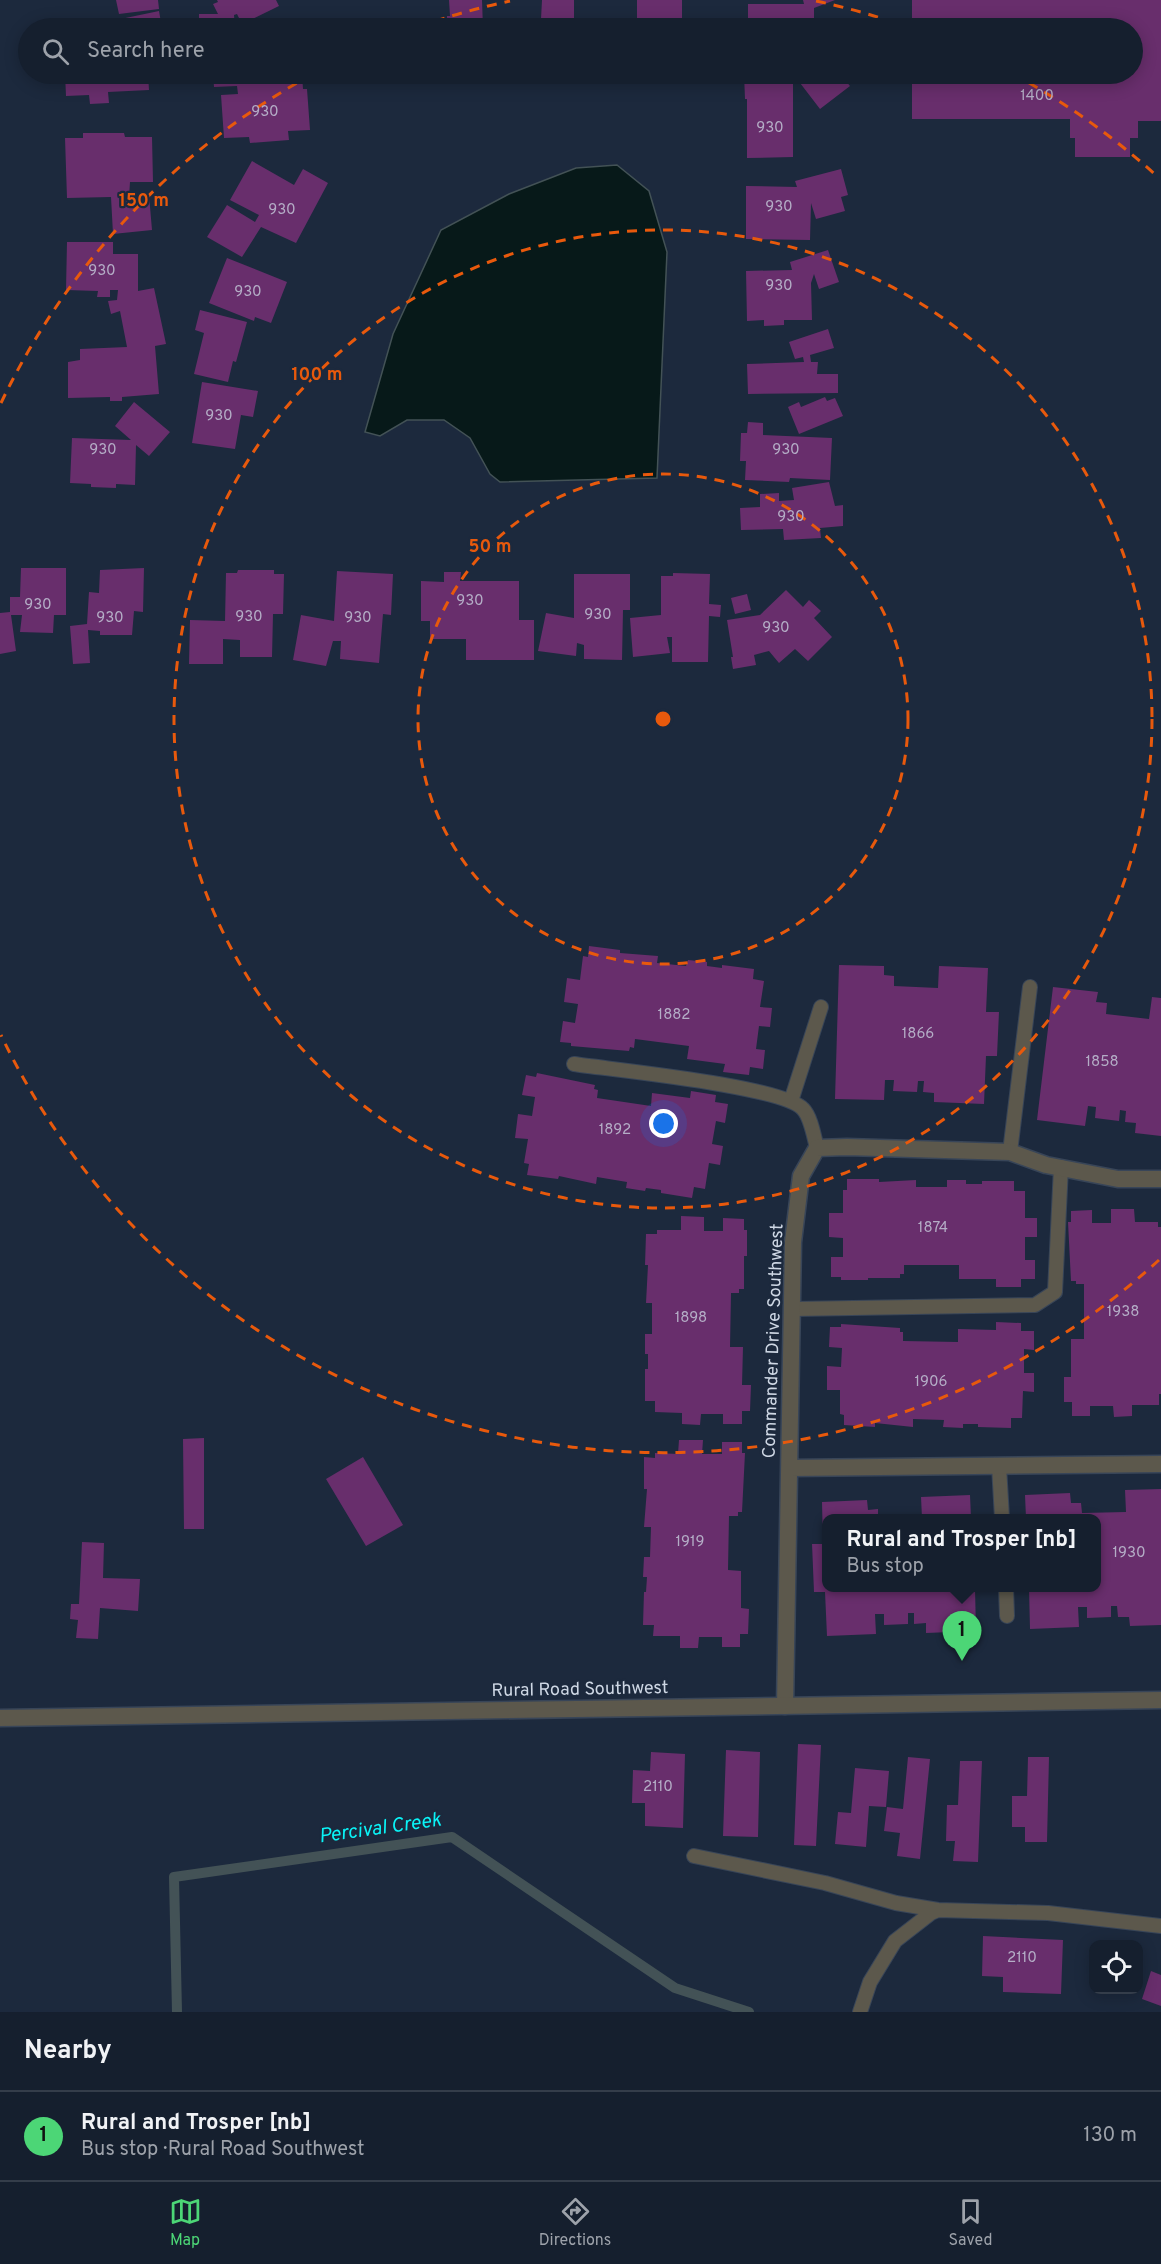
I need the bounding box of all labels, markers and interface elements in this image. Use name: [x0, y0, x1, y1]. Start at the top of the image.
search box: [18, 18, 1143, 84]
icon: search: [39, 35, 72, 68]
text: Search here: [87, 38, 205, 65]
house number: 1400: [1020, 87, 1054, 106]
house number: 930: [251, 103, 279, 122]
house number: 930: [756, 119, 784, 138]
text: 150 m: [119, 190, 169, 213]
house number: 930: [765, 198, 793, 217]
house number: 930: [268, 201, 296, 220]
house number: 930: [88, 262, 116, 281]
house number: 930: [765, 277, 793, 296]
house number: 930: [234, 283, 262, 302]
text: 100 m: [291, 364, 343, 387]
house number: 930: [205, 407, 233, 426]
house number: 930: [89, 441, 117, 460]
house number: 930: [772, 441, 800, 460]
house number: 930: [777, 508, 805, 527]
text: 50 m: [468, 536, 512, 559]
house number: 930: [456, 592, 484, 611]
house number: 930: [24, 596, 52, 615]
house number: 930: [584, 606, 612, 625]
house number: 930: [235, 608, 263, 627]
house number: 930: [96, 609, 124, 628]
house number: 930: [344, 609, 372, 628]
house number: 930: [762, 619, 790, 638]
centre of rings: [653, 709, 673, 729]
house number: 1882: [658, 1006, 690, 1025]
house number: 1866: [902, 1025, 934, 1044]
house number: 1858: [1085, 1053, 1119, 1072]
your location: [649, 1109, 678, 1138]
house number: 1892: [599, 1121, 631, 1140]
house number: 1874: [918, 1219, 948, 1238]
street label: Commander Drive Southwest: [758, 1223, 790, 1459]
house number: 1938: [1107, 1303, 1139, 1322]
house number: 1898: [675, 1309, 707, 1328]
house number: 1906: [914, 1373, 948, 1392]
popup: [822, 1514, 1101, 1592]
text: Rural and Trosper [nb]: [846, 1527, 1077, 1554]
house number: 1919: [675, 1533, 705, 1552]
house number: 1930: [1112, 1544, 1146, 1563]
text: Bus stop: [846, 1554, 924, 1580]
pin: 1: [942, 1612, 982, 1661]
street label: Rural Road Southwest: [491, 1677, 669, 1703]
house number: 2110: [643, 1778, 673, 1797]
water label: Percival Creek: [317, 1807, 444, 1850]
map controls: [1089, 1940, 1143, 1994]
button: locate: [1089, 1940, 1143, 1994]
house number: 2110: [1007, 1949, 1037, 1968]
text: Nearby: [24, 2035, 112, 2068]
text: Rural and Trosper [nb]: [81, 2110, 311, 2137]
text: 1: [40, 2123, 48, 2149]
text: 130 m: [1083, 2123, 1137, 2149]
text: Bus stop · Rural Road Southwest: [81, 2137, 365, 2163]
tab: Map: [169, 2195, 202, 2251]
tab: Directions: [539, 2195, 611, 2251]
tab: Saved: [948, 2195, 992, 2251]

